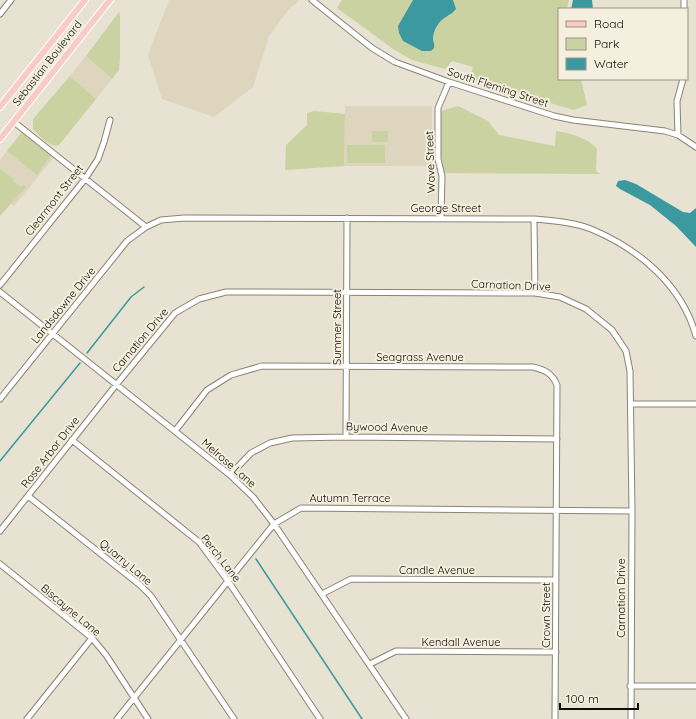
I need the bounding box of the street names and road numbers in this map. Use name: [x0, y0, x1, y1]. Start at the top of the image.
street label: Sebastian Boulevard: [9, 17, 85, 109]
street label: South Fleming Street: [446, 64, 551, 110]
street label: Wave Street: [422, 130, 438, 193]
street label: Clearmont Street: [22, 161, 86, 238]
street label: George Street: [411, 201, 482, 215]
street label: Landsdowne Drive: [28, 264, 98, 346]
street label: Carnation Drive: [471, 277, 551, 293]
street label: Summer Street: [330, 289, 344, 365]
street label: Carnation Drive: [109, 305, 171, 375]
street label: Seagrass Avenue: [376, 350, 464, 364]
street label: Rose Arbor Drive: [18, 414, 82, 490]
street label: Bywood Avenue: [346, 419, 428, 435]
street label: Melrose Lane: [199, 435, 259, 491]
street label: Autumn Terrace: [309, 491, 391, 505]
street label: Perch Lane: [198, 531, 244, 585]
street label: Quarry Lane: [97, 536, 155, 588]
street label: Carnation Drive: [614, 558, 628, 638]
street label: Candle Avenue: [399, 563, 475, 577]
street label: Biscayne Lane: [38, 581, 104, 639]
street label: Crown Street: [539, 582, 553, 648]
street label: Kendall Avenue: [422, 635, 500, 649]

